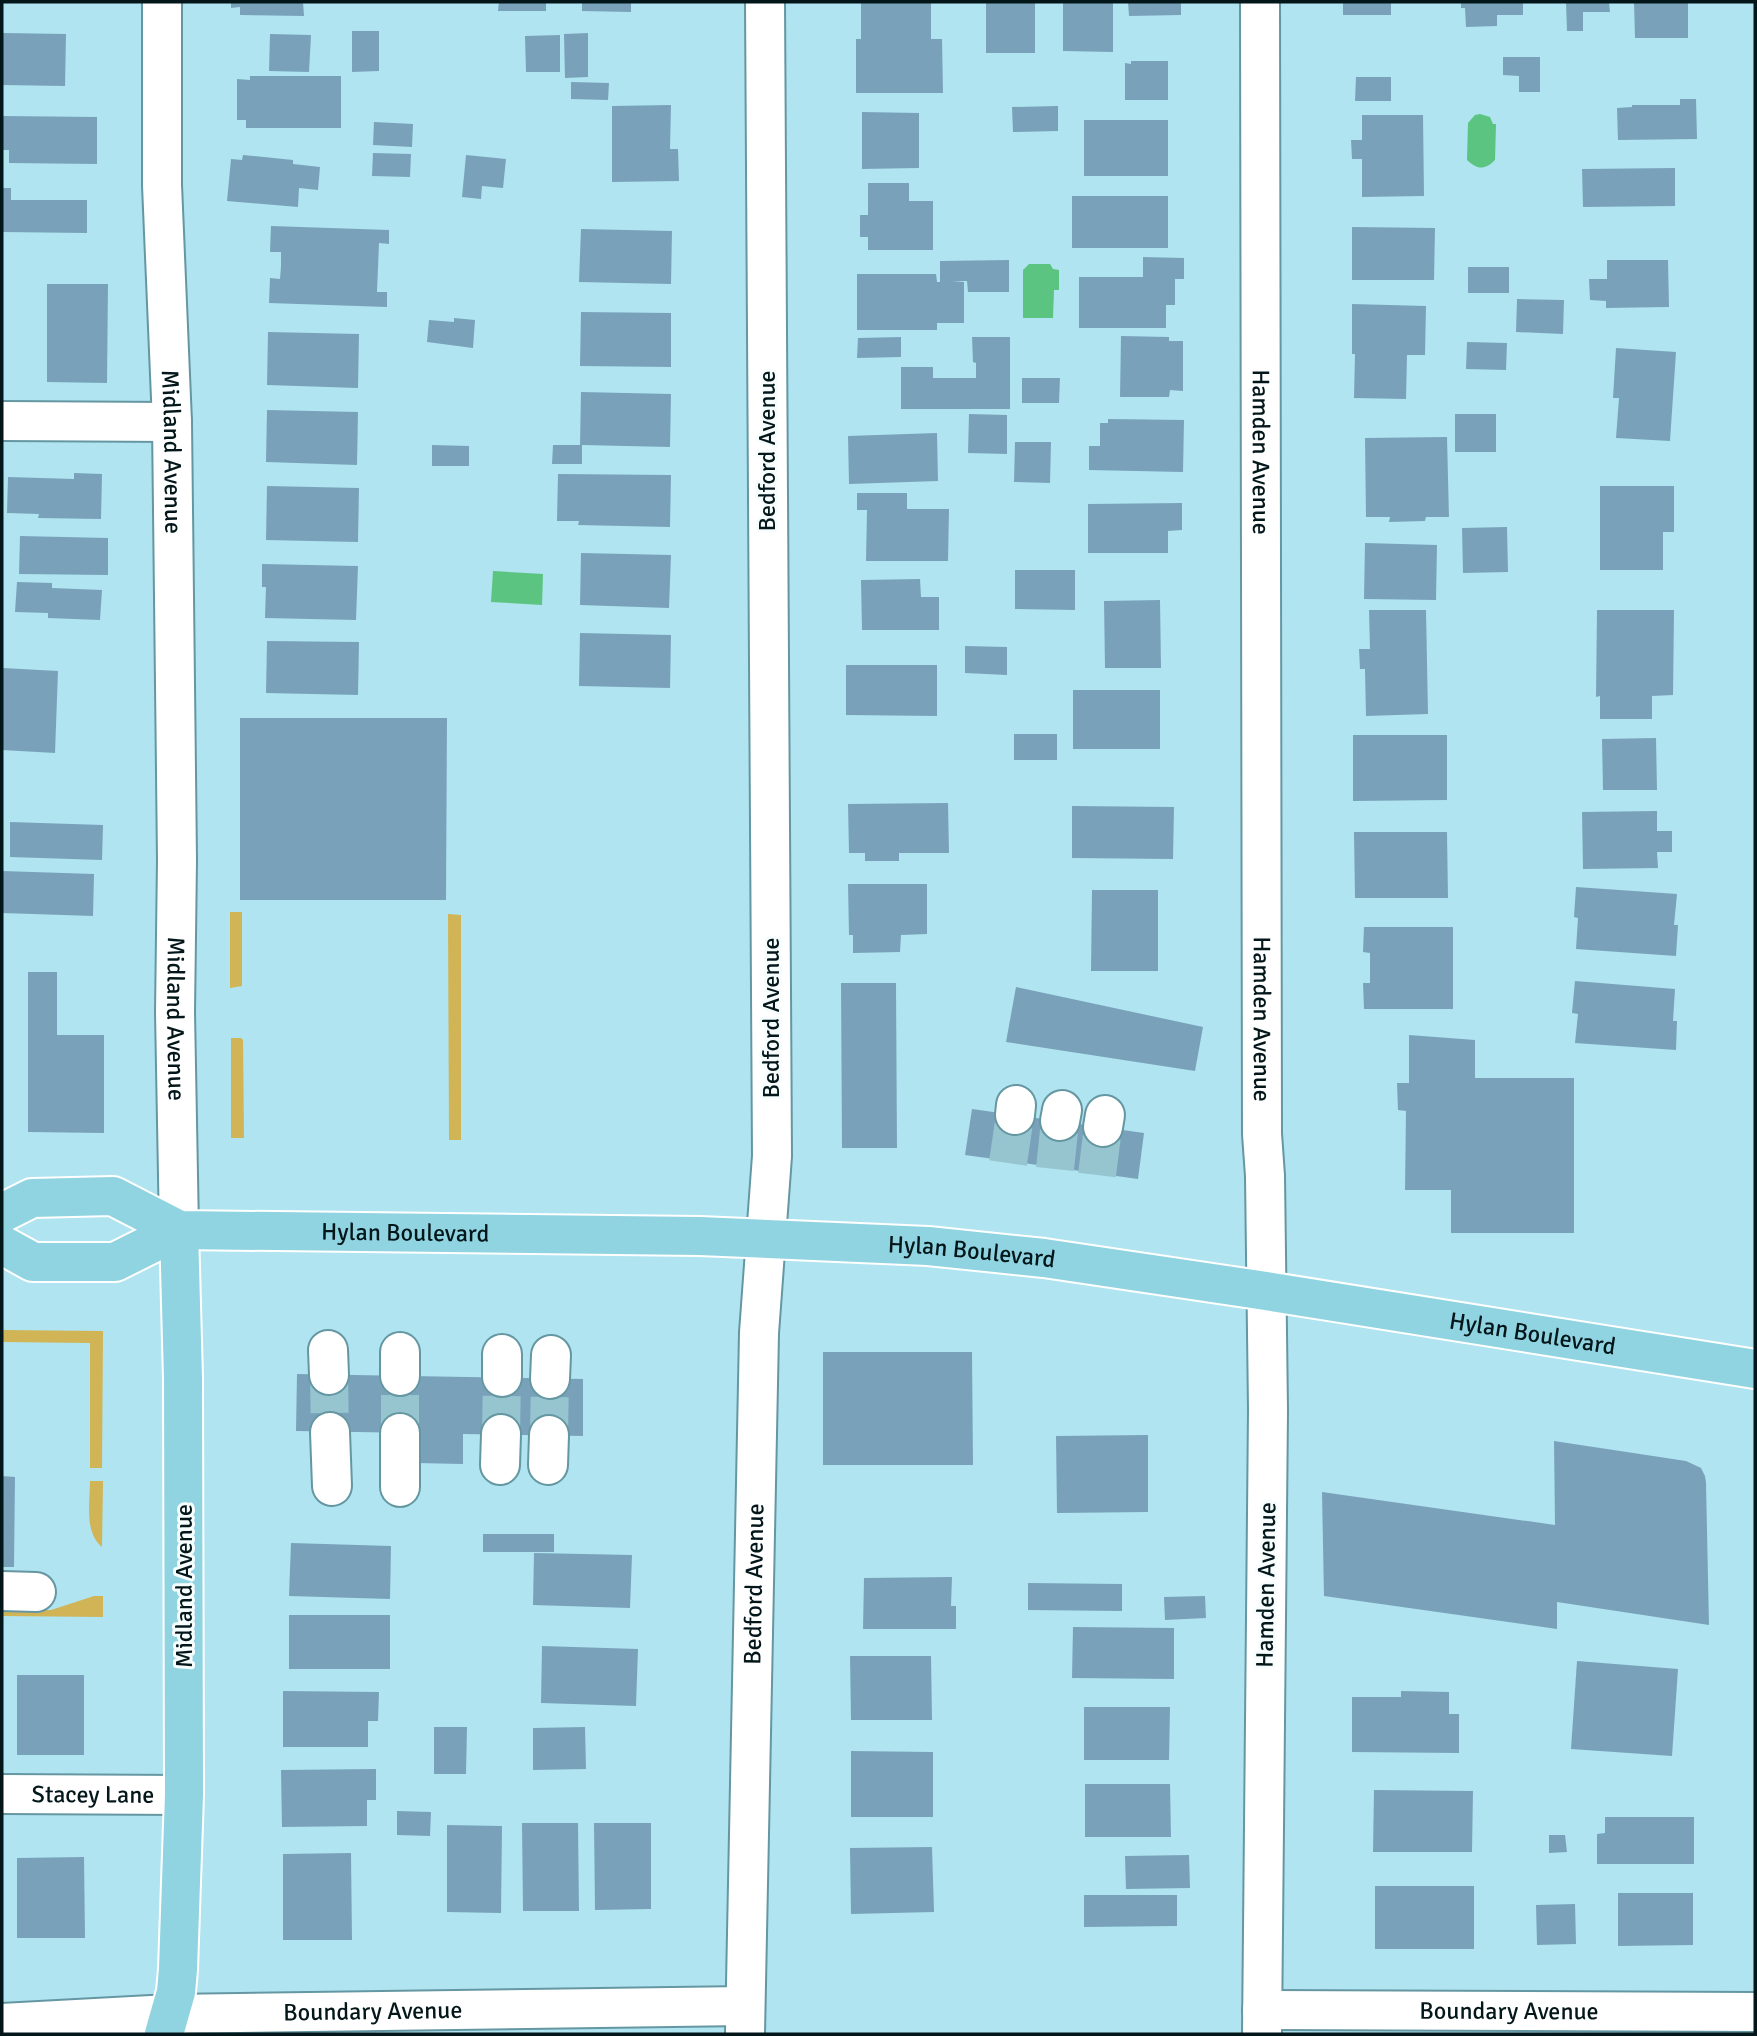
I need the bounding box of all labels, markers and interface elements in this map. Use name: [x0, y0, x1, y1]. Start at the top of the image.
street label: Midland Avenue: [155, 369, 188, 534]
street label: Hamden Avenue: [1246, 369, 1276, 535]
street label: Bedford Avenue: [752, 370, 782, 532]
street label: Midland Avenue: [160, 936, 192, 1101]
street label: Hamden Avenue: [1247, 936, 1277, 1102]
street label: Bedford Avenue: [756, 937, 786, 1099]
street label: Hylan Boulevard: [321, 1217, 489, 1249]
street label: Hylan Boulevard: [887, 1229, 1058, 1275]
street label: Hylan Boulevard: [1447, 1305, 1618, 1362]
street label: Hamden Avenue: [1250, 1502, 1282, 1668]
street label: Bedford Avenue: [737, 1503, 771, 1665]
street label: Midland Avenue: [169, 1504, 199, 1668]
street label: Stacey Lane: [32, 1779, 154, 1810]
street label: Boundary Avenue: [283, 1995, 463, 2027]
street label: Boundary Avenue: [1419, 1996, 1599, 2026]

